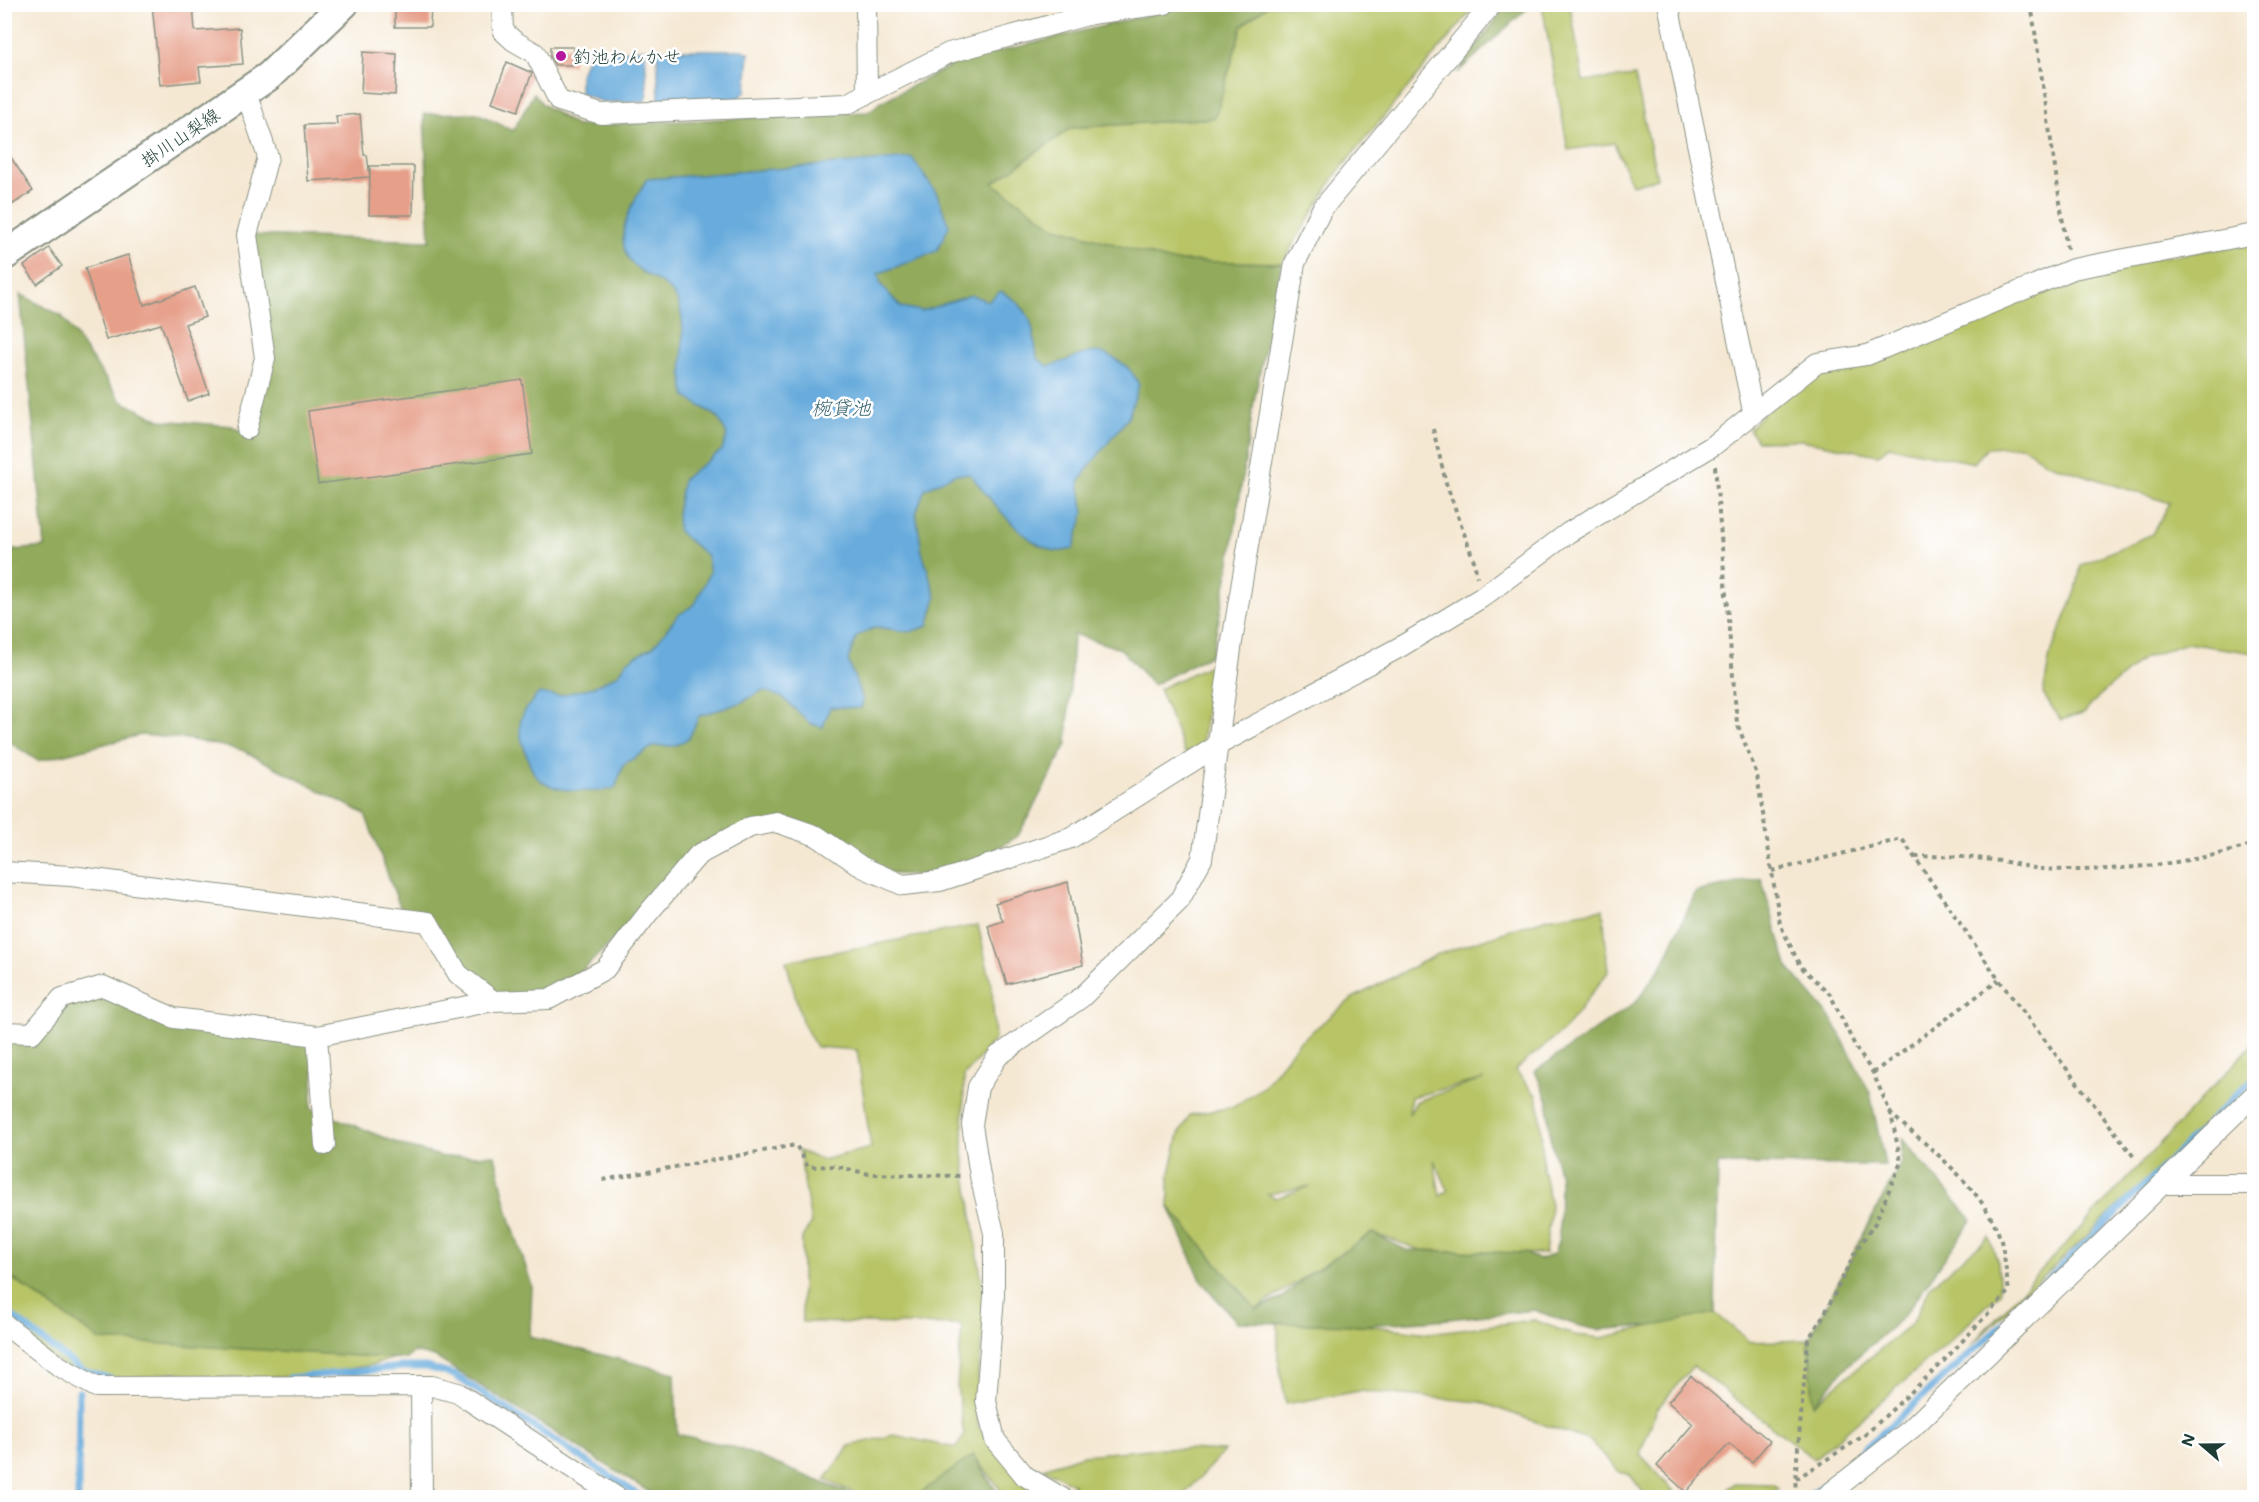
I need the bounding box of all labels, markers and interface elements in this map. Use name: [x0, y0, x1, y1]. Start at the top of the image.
place label: 釣池わんかせ: [573, 44, 681, 68]
marker: 釣池わんかせ: [554, 49, 568, 63]
street label: 掛川山梨線: [136, 102, 224, 172]
water label: 椀貸池: [811, 394, 872, 420]
north arrow: [2172, 1415, 2232, 1475]
text: N: [2175, 1430, 2199, 1449]

